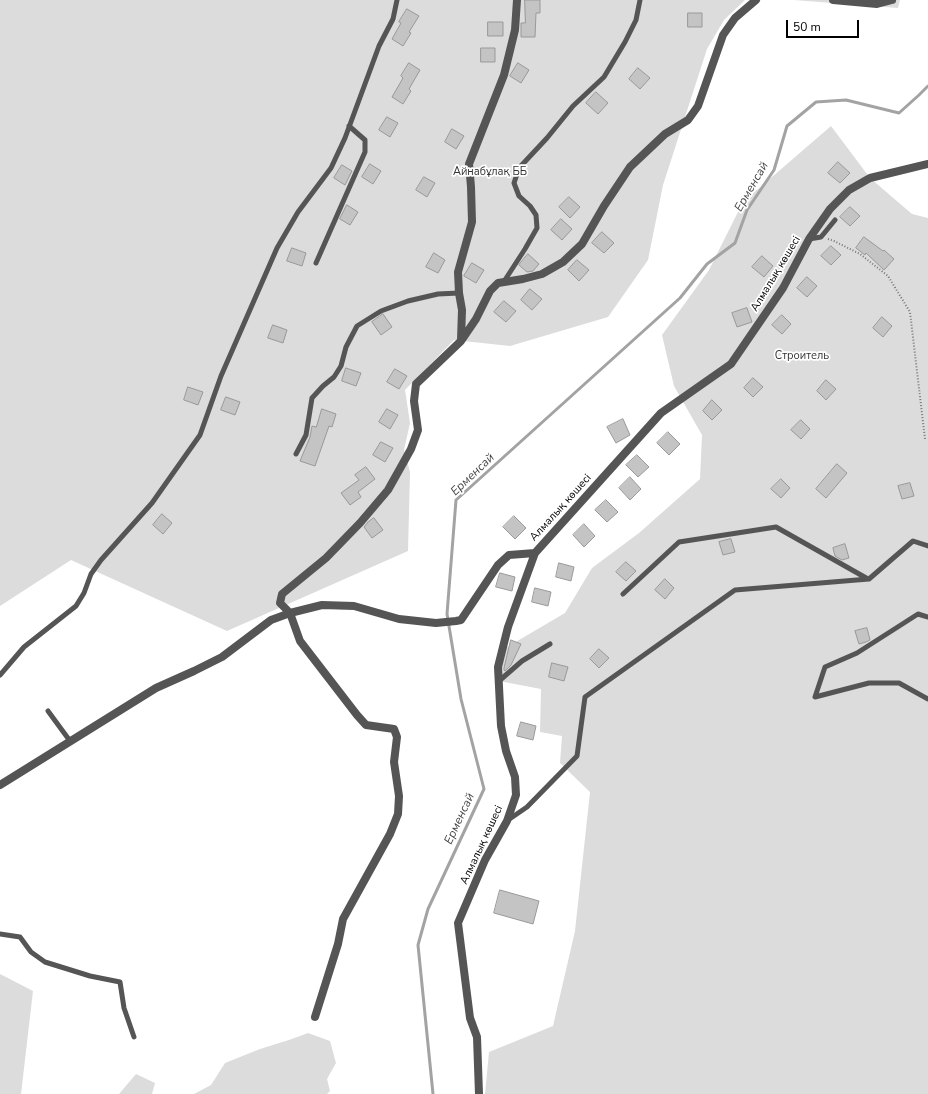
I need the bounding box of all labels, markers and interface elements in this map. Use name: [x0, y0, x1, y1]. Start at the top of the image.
scale bar: [788, 12, 861, 38]
text: 50 m: [793, 19, 821, 35]
water label: Ерменсай: [732, 160, 772, 214]
park label: Айнабұлақ ББ: [453, 165, 527, 179]
street label: Алмалық көшесі: [748, 234, 804, 314]
park label: Строитель: [775, 349, 829, 363]
water label: Ерменсай: [448, 451, 498, 499]
street label: Алмалық көшесі: [527, 472, 595, 544]
water label: Ерменсай: [442, 791, 478, 847]
street label: Алмалық көшесі: [458, 803, 506, 887]

